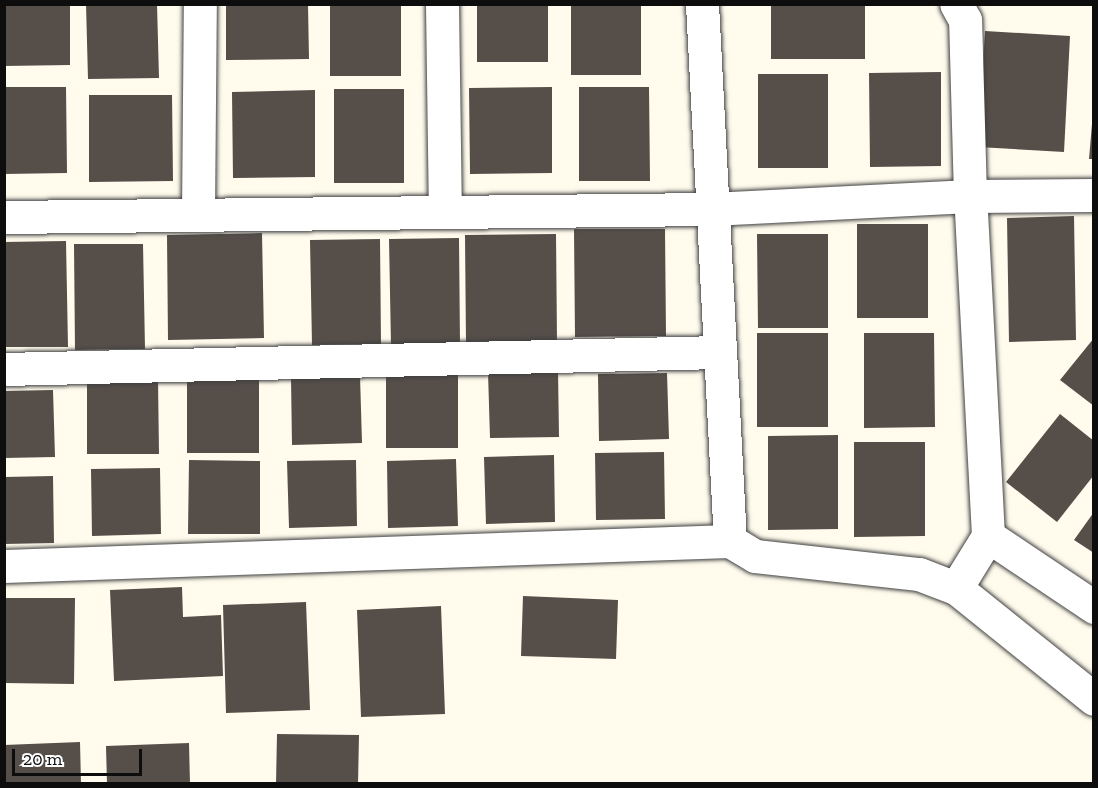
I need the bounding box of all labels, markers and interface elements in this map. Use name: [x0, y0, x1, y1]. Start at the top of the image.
scale bar: [15, 737, 146, 775]
text: 20 m: [23, 748, 62, 770]

